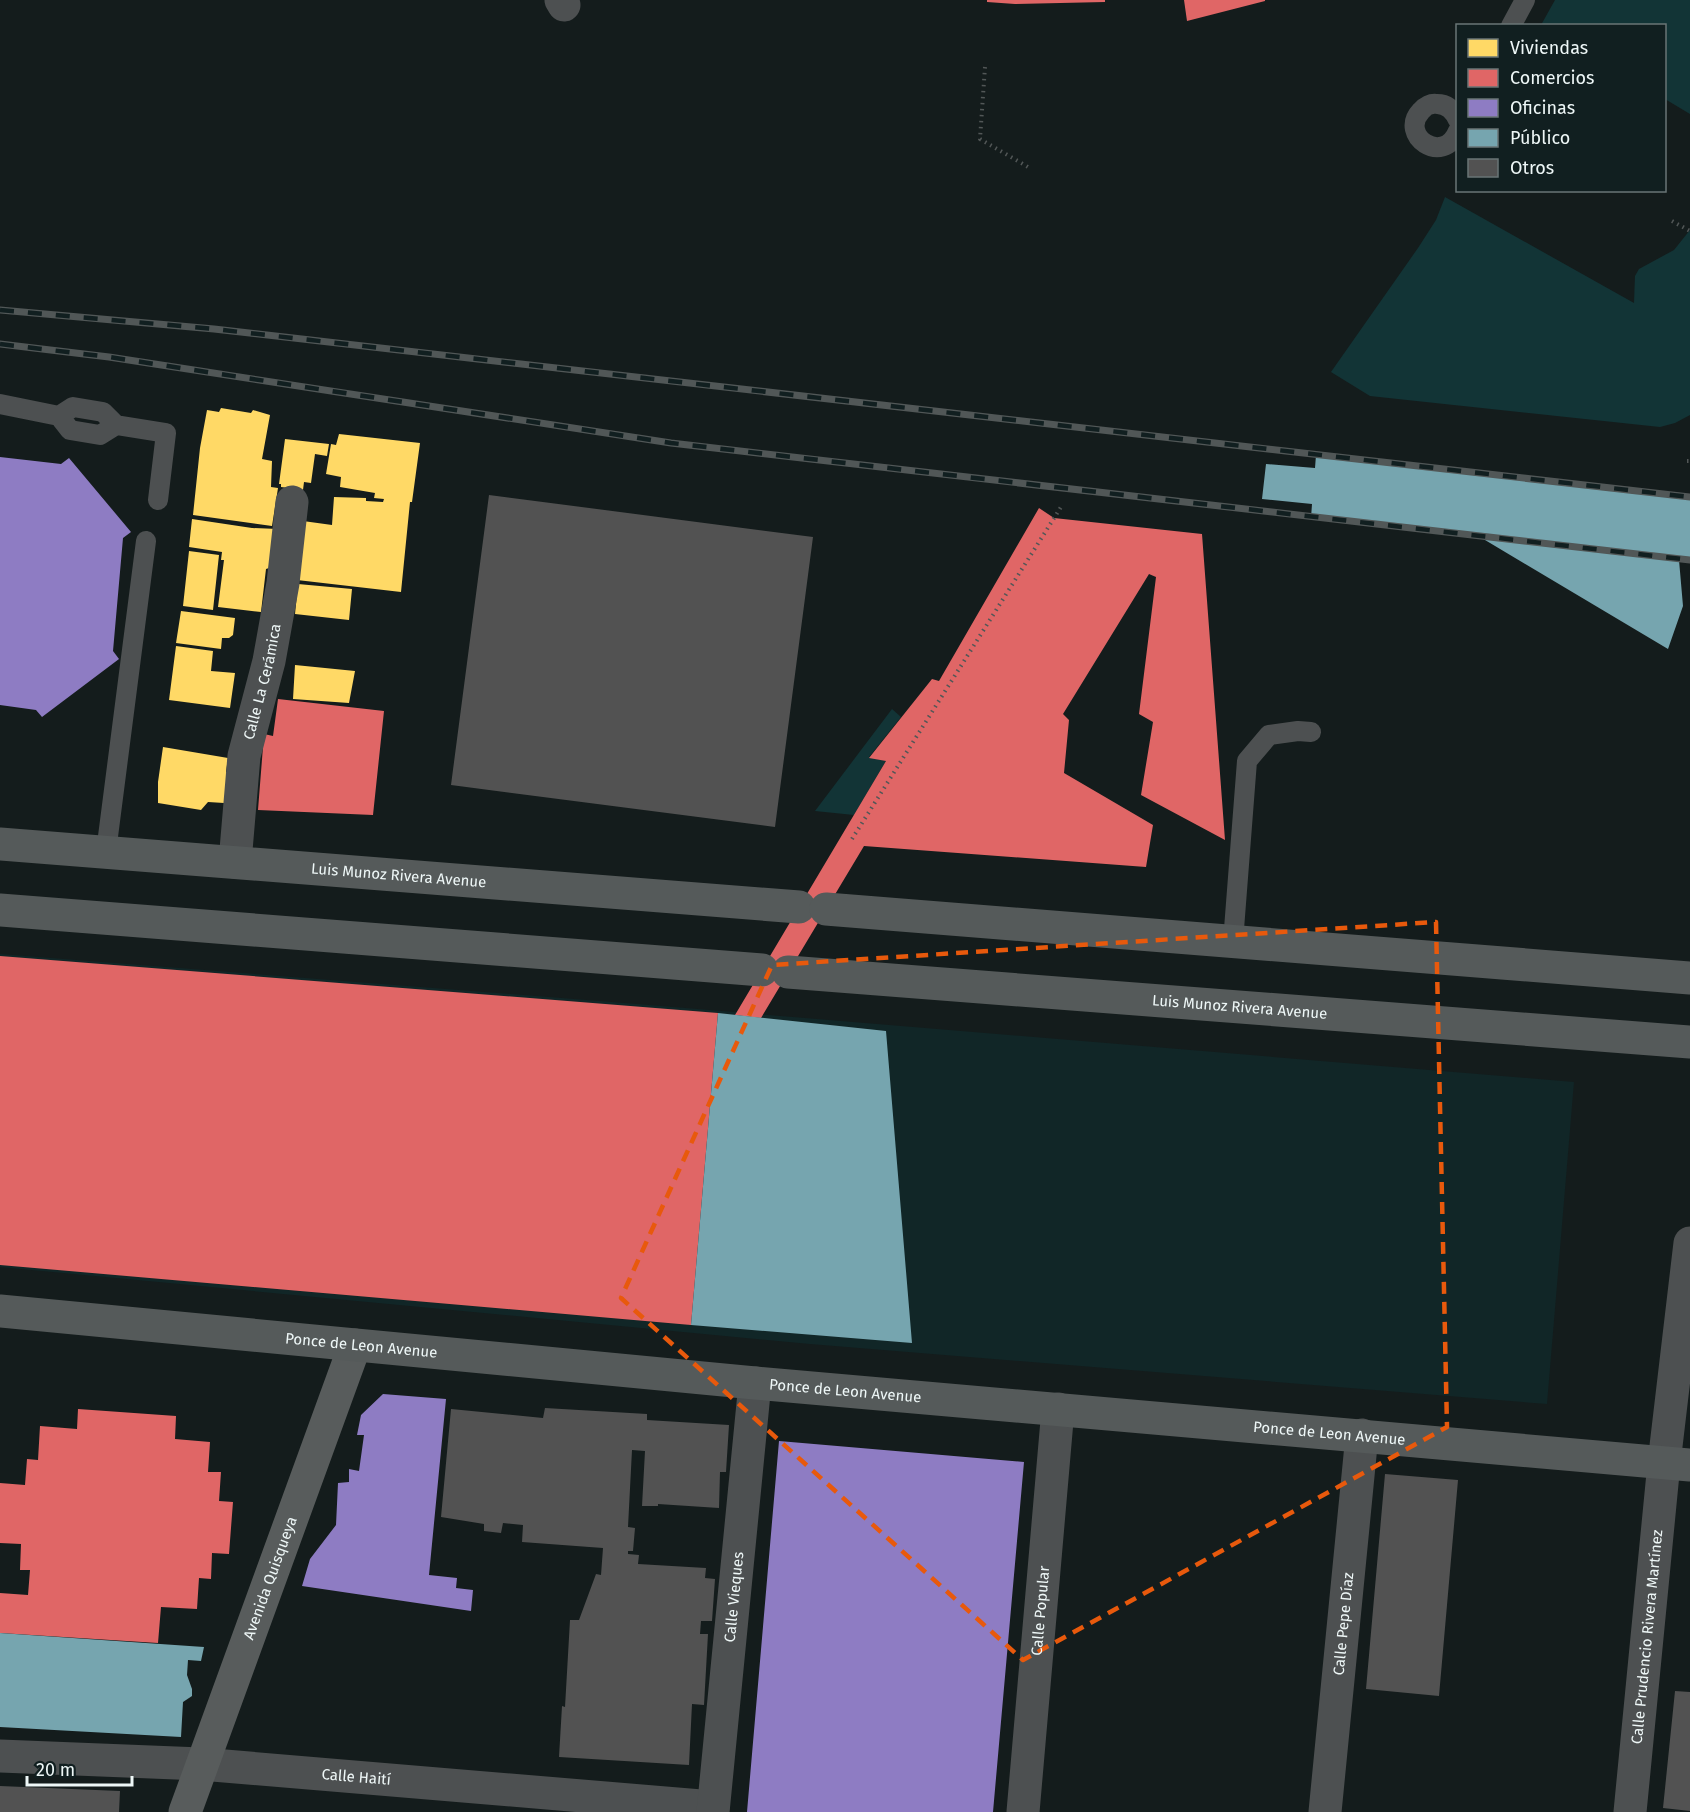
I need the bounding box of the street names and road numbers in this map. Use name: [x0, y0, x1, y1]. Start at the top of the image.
street label: Calle La Cerámica: [240, 622, 285, 742]
street label: Luis Munoz Rivera Avenue: [310, 860, 487, 891]
street label: Luis Munoz Rivera Avenue: [1151, 991, 1328, 1023]
street label: Ponce de Leon Avenue: [284, 1329, 438, 1362]
street label: Ponce de Leon Avenue: [768, 1375, 922, 1407]
street label: Ponce de Leon Avenue: [1253, 1418, 1406, 1449]
street label: Avenida Quisqueya: [240, 1514, 301, 1642]
street label: Calle Prudencio Rivera Martínez: [1628, 1528, 1667, 1745]
street label: Calle Vieques: [721, 1551, 747, 1643]
street label: Calle Popular: [1028, 1565, 1053, 1656]
street label: Calle Pepe Díaz: [1329, 1571, 1358, 1676]
street label: Calle Haití: [321, 1765, 392, 1789]

